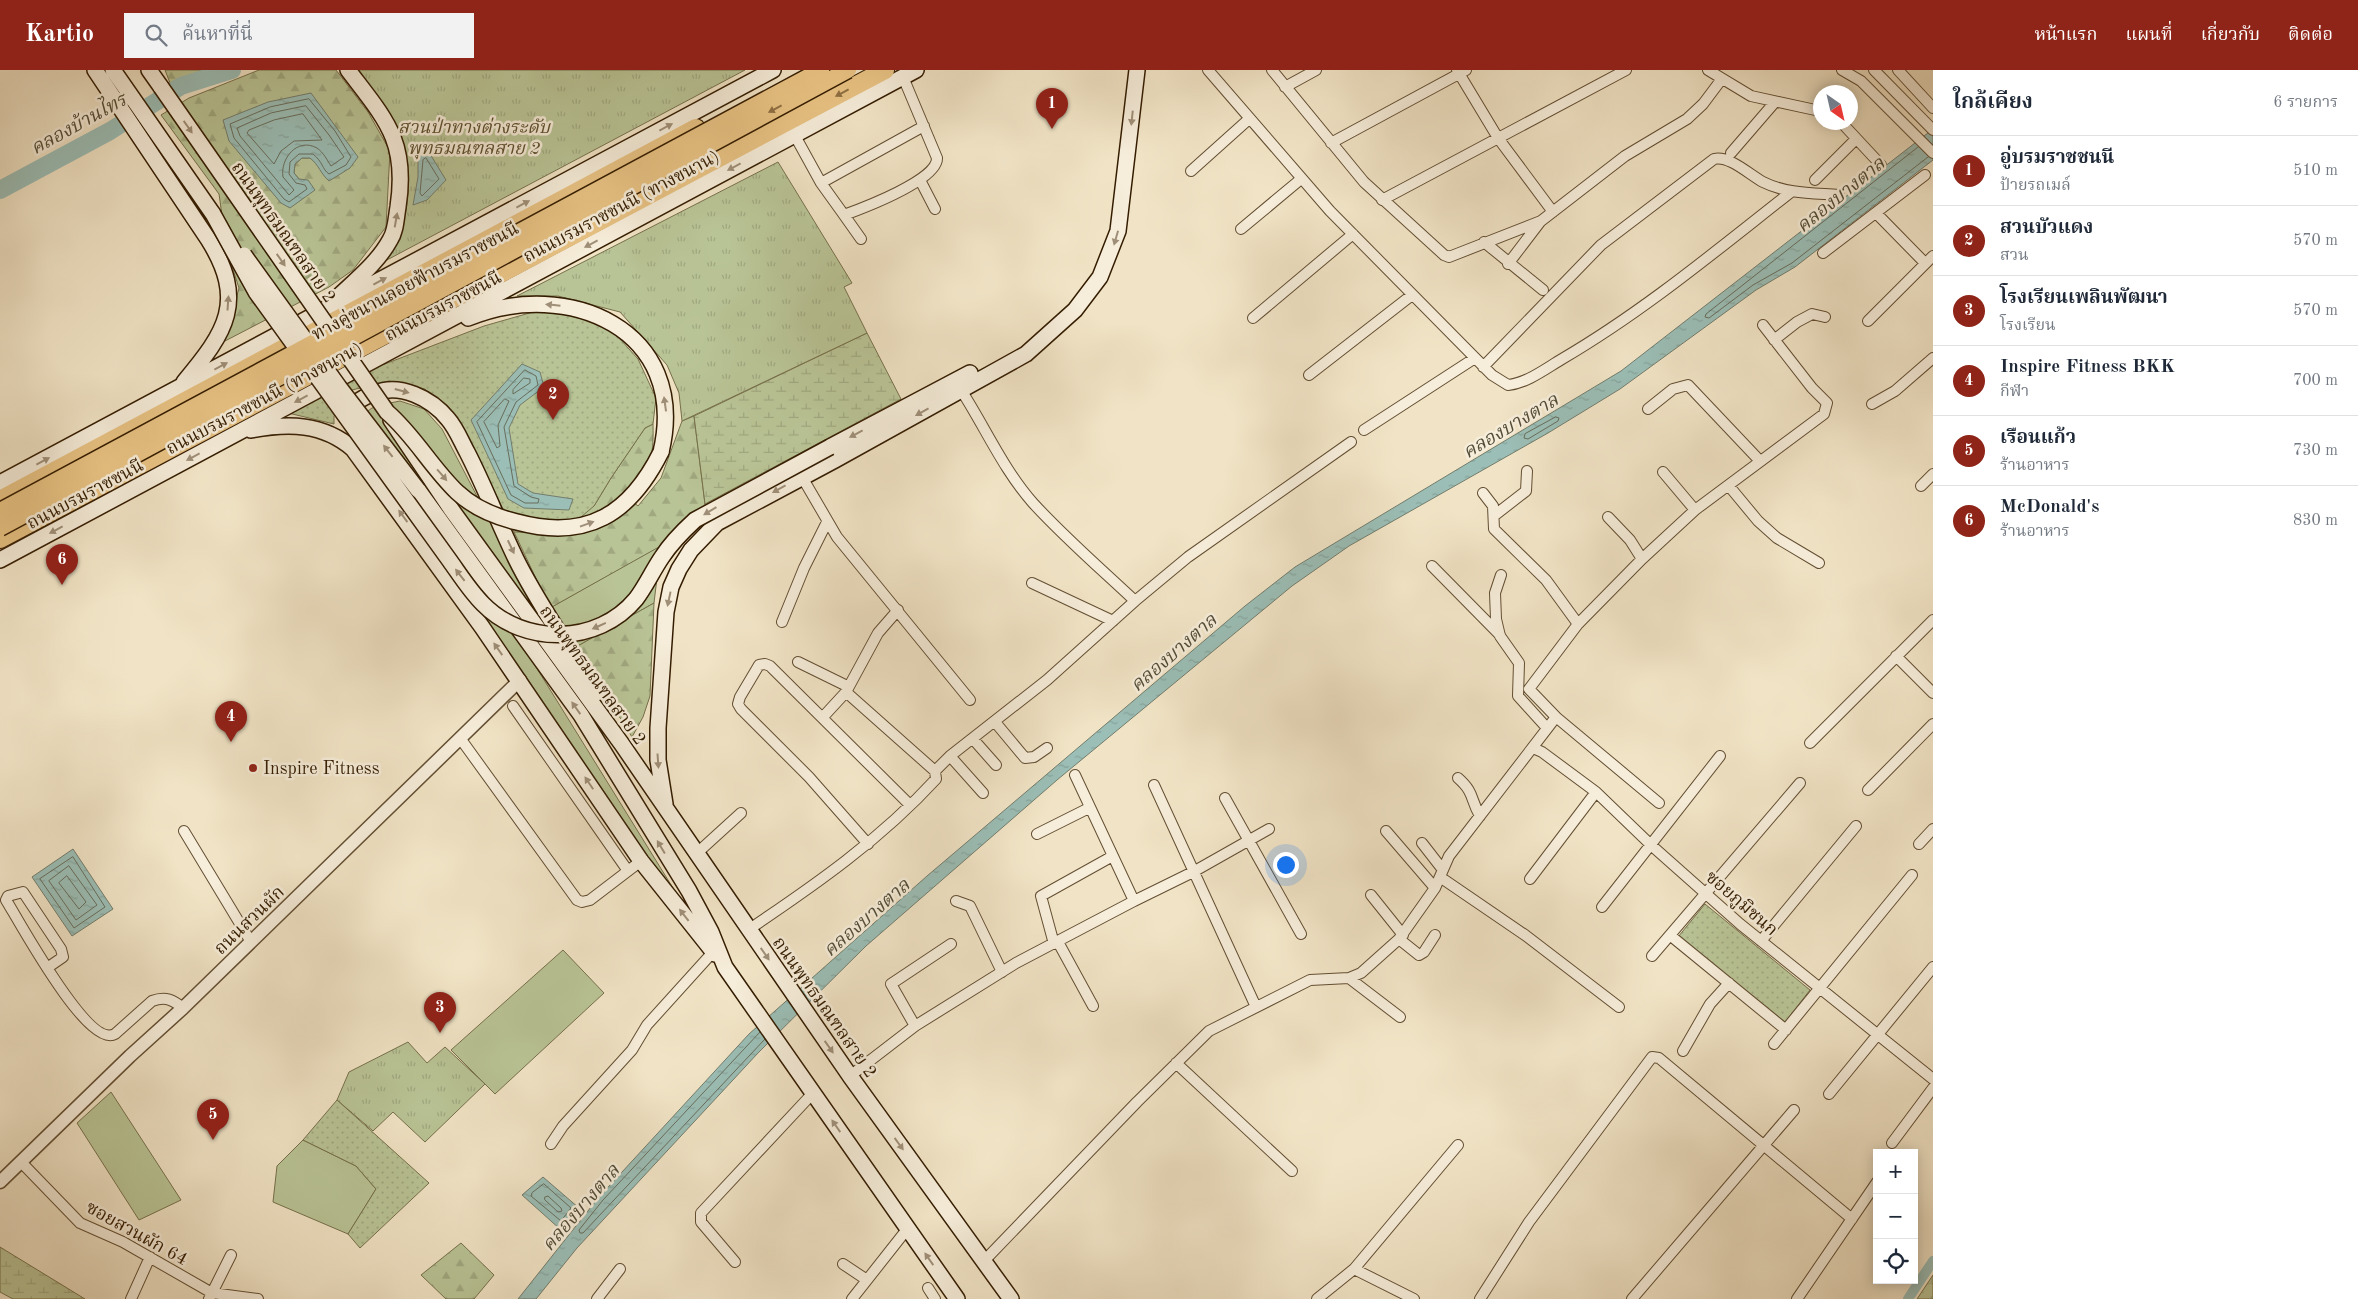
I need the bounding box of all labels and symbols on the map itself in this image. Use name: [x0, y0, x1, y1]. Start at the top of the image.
water label: คลองบ้านไทร: [25, 85, 132, 159]
north arrow: [1813, 85, 1858, 130]
pin: 1: [1036, 88, 1068, 129]
one-way arrow: [835, 89, 850, 97]
one-way arrow: [768, 105, 781, 114]
one-way arrow: [1128, 111, 1136, 127]
park label: สวนป่าทางต่างระดับ พุทธมณฑลสาย 2: [398, 117, 552, 160]
one-way arrow: [183, 120, 193, 134]
one-way arrow: [659, 123, 673, 131]
street label: ถนนบรมราชชนนี (ทางขนาน): [520, 147, 722, 266]
water label: คลองบางตาล: [1794, 154, 1890, 237]
street label: ถนนพุทธมณฑลสาย 2: [226, 159, 339, 307]
one-way arrow: [727, 162, 740, 171]
one-way arrow: [516, 200, 530, 208]
one-way arrow: [392, 212, 400, 228]
street label: ทางคู่ขนานลอยฟ้าบรมราชชนนี: [308, 218, 522, 345]
one-way arrow: [1112, 230, 1120, 245]
one-way arrow: [583, 240, 598, 248]
one-way arrow: [276, 254, 286, 267]
street label: ถนนบรมราชชนนี: [382, 268, 505, 345]
one-way arrow: [372, 277, 387, 285]
one-way arrow: [224, 295, 232, 311]
one-way arrow: [545, 301, 561, 309]
street label: ถนนบรมราชชนนี (ทางขนาน): [163, 339, 365, 458]
one-way arrow: [214, 362, 228, 370]
pin: 2: [537, 379, 569, 420]
one-way arrow: [395, 387, 410, 395]
water label: คลองบางตาล: [1460, 391, 1563, 463]
one-way arrow: [293, 395, 308, 403]
one-way arrow: [660, 396, 668, 412]
one-way arrow: [915, 407, 929, 416]
one-way arrow: [848, 430, 863, 438]
one-way arrow: [382, 445, 393, 458]
one-way arrow: [187, 452, 200, 461]
street label: ถนนบรมราชชนนี: [24, 456, 147, 533]
one-way arrow: [36, 457, 51, 465]
one-way arrow: [436, 468, 448, 480]
one-way arrow: [772, 485, 787, 493]
one-way arrow: [702, 507, 717, 515]
one-way arrow: [398, 509, 408, 523]
one-way arrow: [580, 520, 595, 527]
one-way arrow: [49, 526, 63, 534]
one-way arrow: [507, 540, 515, 554]
pin: 6: [46, 544, 78, 585]
one-way arrow: [455, 569, 466, 582]
one-way arrow: [665, 591, 673, 606]
street label: ถนนพุทธมณฑลสาย 2: [534, 603, 649, 750]
water label: คลองบางตาล: [1128, 611, 1222, 696]
one-way arrow: [592, 623, 606, 631]
one-way arrow: [493, 642, 503, 655]
pin: 4: [215, 701, 247, 742]
one-way arrow: [571, 701, 581, 715]
one-way arrow: [655, 753, 663, 769]
place label: Inspire Fitness: [263, 760, 380, 778]
marker: Inspire Fitness: [247, 762, 259, 774]
one-way arrow: [584, 776, 594, 790]
one-way arrow: [657, 840, 666, 853]
your location: [1273, 852, 1299, 878]
street label: ซอยภูมิชนก: [1701, 868, 1781, 940]
water label: คลองบางตาล: [821, 876, 915, 961]
street label: ถนนสวนผัก: [210, 882, 288, 958]
one-way arrow: [678, 909, 689, 922]
street label: ถนนพุทธมณฑลสาย 2: [767, 934, 880, 1082]
one-way arrow: [760, 947, 770, 961]
pin: 3: [424, 992, 456, 1033]
one-way arrow: [824, 1040, 834, 1054]
pin: 5: [197, 1099, 229, 1140]
one-way arrow: [831, 1119, 841, 1133]
one-way arrow: [894, 1137, 904, 1151]
water label: คลองบางตาล: [539, 1161, 625, 1255]
street label: ซอยสวนผัก 64: [83, 1198, 191, 1269]
one-way arrow: [924, 1252, 934, 1266]

